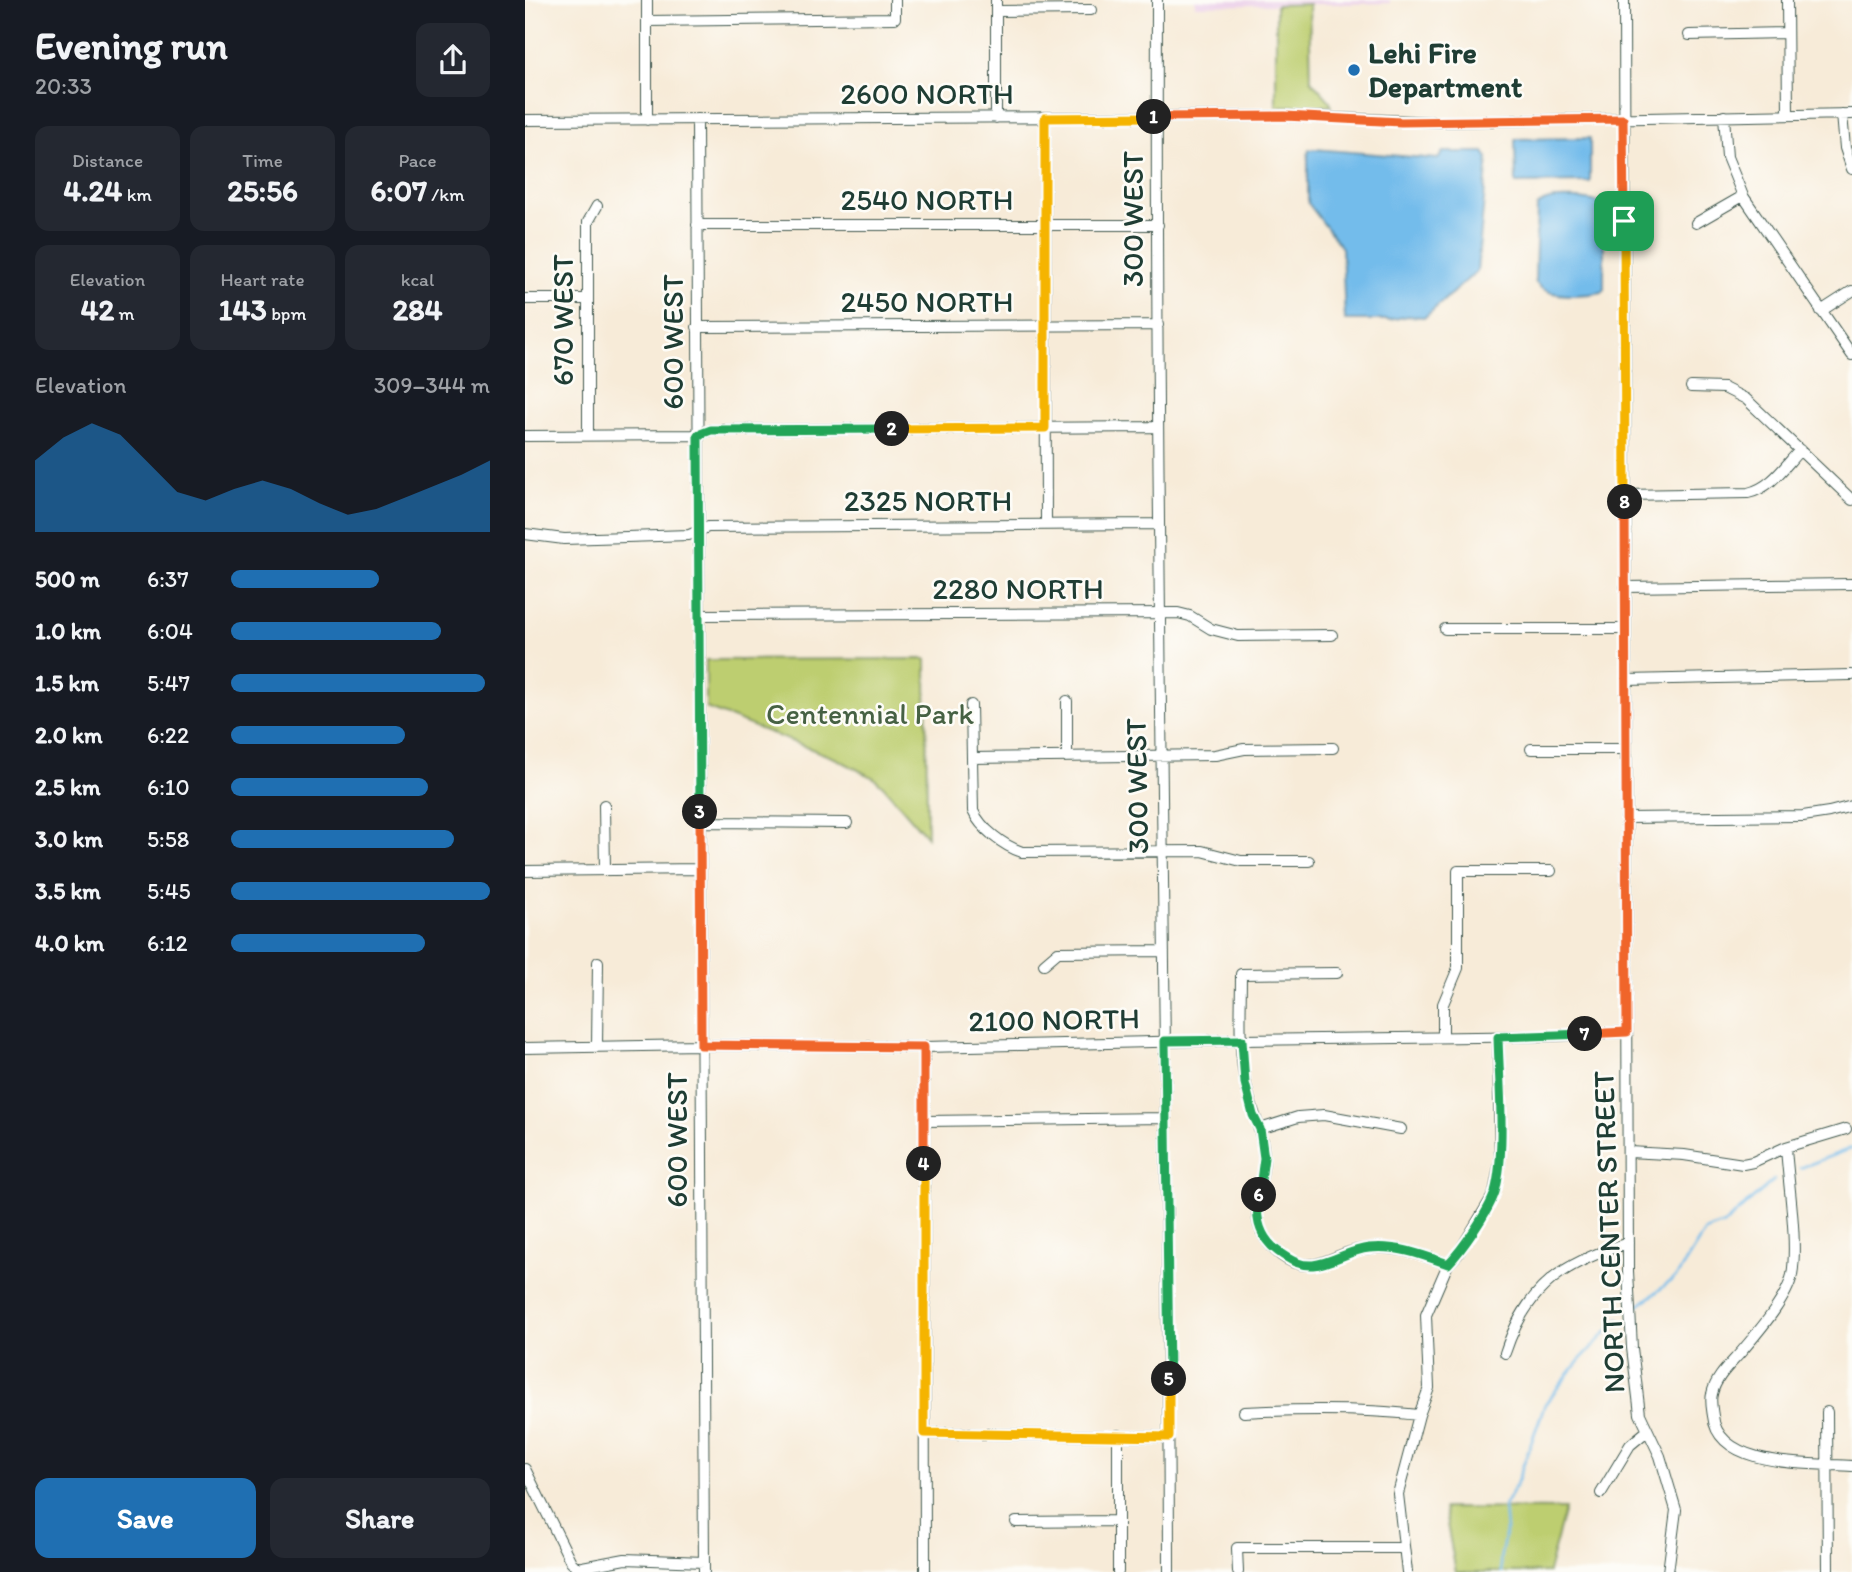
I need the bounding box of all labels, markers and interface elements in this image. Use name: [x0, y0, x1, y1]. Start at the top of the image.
text: Evening run: [35, 23, 228, 69]
button: share: [416, 23, 490, 97]
place label: Lehi Fire Department: [1368, 34, 1522, 105]
marker: Lehi Fire Department: [1346, 62, 1362, 78]
text: 20:33: [35, 72, 92, 100]
street label: 2600 NORTH: [840, 75, 1014, 112]
pin: 1: [1137, 100, 1171, 134]
text: 1: [1149, 105, 1158, 128]
text: Distance: [72, 149, 143, 172]
text: Time: [242, 149, 283, 172]
text: Pace: [398, 149, 437, 172]
street label: 300 WEST: [1114, 151, 1151, 287]
text: 4.24: [63, 172, 122, 209]
text: 25:56: [227, 172, 298, 209]
text: 6:07: [371, 172, 427, 209]
street label: 2540 NORTH: [841, 181, 1013, 218]
text: km: [122, 183, 152, 206]
text: /km: [427, 183, 465, 206]
pin: [1594, 191, 1654, 251]
icon: arrive: [1605, 202, 1643, 240]
street label: 670 WEST: [544, 254, 581, 386]
text: Elevation: [70, 268, 145, 291]
text: Heart rate: [220, 268, 305, 291]
text: kcal: [401, 268, 434, 291]
street label: 600 WEST: [654, 274, 691, 410]
street label: 2450 NORTH: [841, 283, 1013, 320]
text: 42: [80, 291, 114, 328]
text: 143: [219, 291, 267, 328]
text: 284: [392, 291, 443, 328]
text: m: [114, 302, 135, 325]
text: bpm: [267, 302, 306, 325]
text: Elevation: [35, 371, 126, 399]
text: 309–344 m: [374, 371, 490, 399]
pin: 2: [875, 412, 909, 446]
text: 2: [887, 417, 897, 440]
street label: 2325 NORTH: [844, 482, 1012, 519]
pin: 8: [1607, 484, 1643, 520]
text: 8: [1619, 490, 1630, 513]
text: 500 m: [35, 565, 100, 593]
text: 6:37: [147, 565, 189, 593]
street label: 2280 NORTH: [932, 570, 1104, 607]
text: 1.0 km: [35, 617, 101, 645]
text: 6:04: [147, 617, 193, 645]
text: 1.5 km: [35, 669, 99, 697]
text: 5:47: [147, 669, 190, 697]
park label: Centennial Park: [766, 695, 974, 732]
street label: 300 WEST: [1117, 718, 1156, 854]
text: 2.0 km: [35, 721, 103, 749]
text: 6:22: [147, 721, 189, 749]
text: 2.5 km: [35, 773, 100, 801]
text: 6:10: [147, 773, 190, 801]
pin: 3: [683, 794, 717, 830]
text: 3: [694, 800, 705, 823]
text: 3.0 km: [35, 825, 103, 853]
text: 5:58: [147, 825, 189, 853]
text: 3.5 km: [35, 877, 101, 905]
text: 5:45: [147, 877, 191, 905]
text: 4.0 km: [35, 929, 104, 957]
text: 6:12: [147, 929, 188, 957]
street label: 2100 NORTH: [968, 1000, 1140, 1039]
pin: 7: [1567, 1016, 1603, 1052]
text: 7: [1580, 1022, 1589, 1045]
street label: NORTH CENTER STREET: [1584, 1070, 1633, 1394]
street label: 600 WEST: [658, 1072, 695, 1208]
pin: 4: [907, 1146, 941, 1182]
text: 4: [918, 1152, 929, 1175]
pin: 6: [1241, 1178, 1277, 1212]
text: 6: [1253, 1183, 1264, 1206]
pin: 5: [1151, 1362, 1187, 1396]
text: 5: [1164, 1367, 1173, 1390]
button: Save: [35, 1478, 256, 1558]
button: Share: [270, 1478, 490, 1558]

